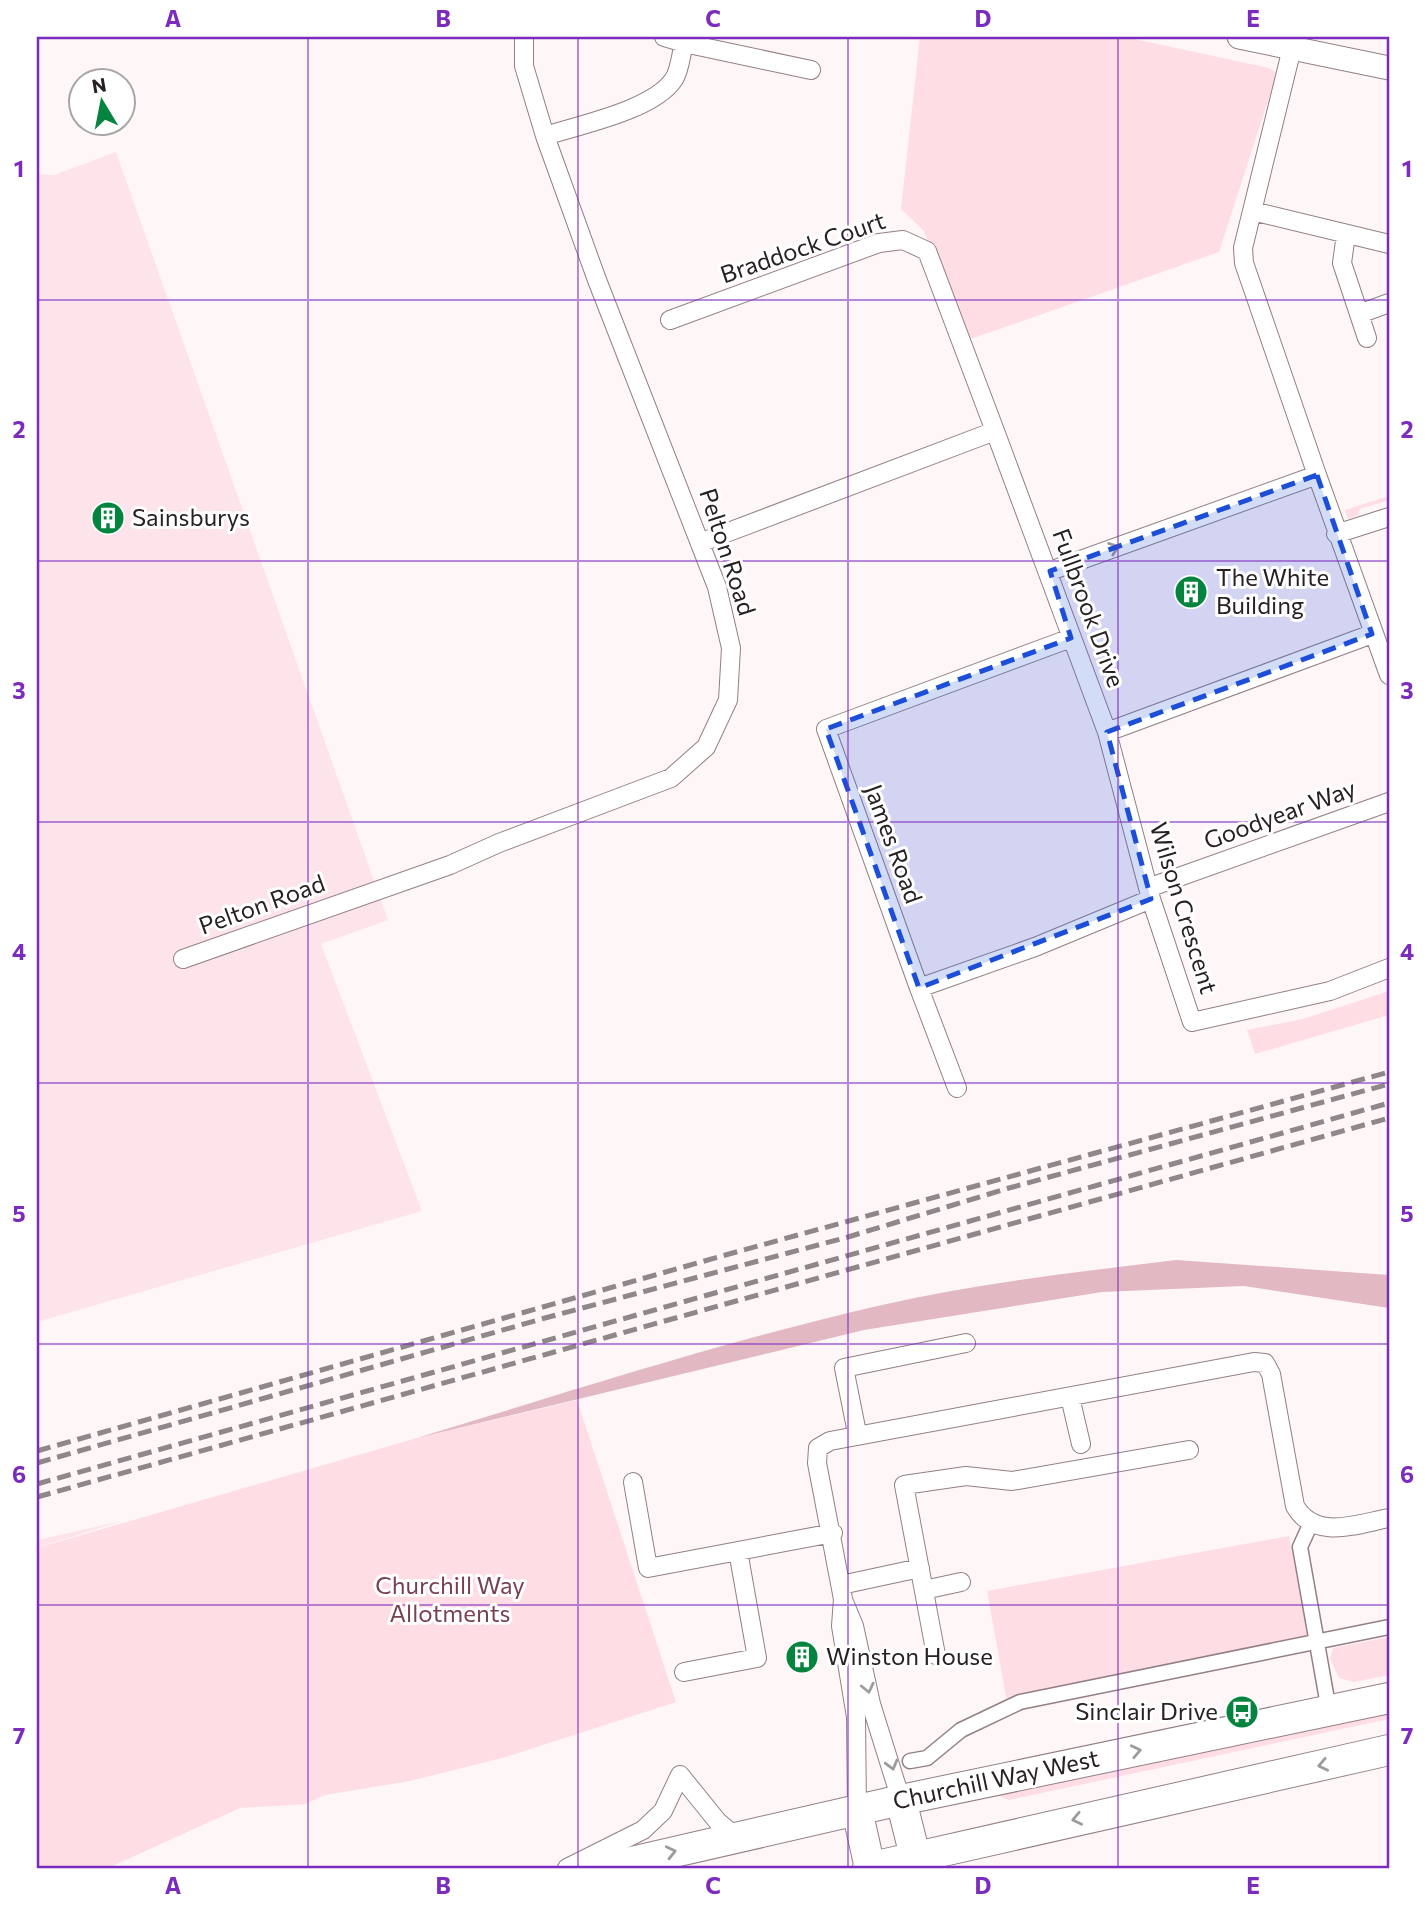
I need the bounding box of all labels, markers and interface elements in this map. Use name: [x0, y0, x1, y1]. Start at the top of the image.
text: A: [165, 4, 182, 32]
text: B: [435, 4, 451, 32]
text: C: [705, 4, 721, 32]
text: D: [975, 4, 992, 32]
text: E: [1246, 4, 1260, 32]
north arrow: [66, 66, 136, 136]
text: N: [90, 72, 108, 97]
text: 1: [14, 154, 24, 182]
text: 1: [1402, 154, 1412, 182]
street label: Braddock Court: [716, 205, 889, 288]
text: 2: [12, 415, 26, 443]
text: 2: [1400, 415, 1414, 443]
street label: Pelton Road: [694, 484, 763, 619]
building icon: Sainsburys: [89, 499, 127, 537]
place label: Sainsburys: [132, 502, 250, 531]
street label: Fullbrook Drive: [1047, 524, 1132, 691]
one-way arrow: [1107, 542, 1119, 556]
place label: The White Building: [1216, 562, 1329, 619]
building icon: The White Building: [1172, 573, 1210, 611]
text: 3: [12, 676, 26, 704]
text: 3: [1400, 676, 1414, 704]
street label: Goodyear Way: [1200, 773, 1359, 854]
street label: James Road: [859, 780, 929, 907]
street label: Wilson Crescent: [1145, 818, 1224, 997]
street label: Pelton Road: [195, 867, 328, 940]
text: 4: [12, 937, 26, 965]
text: 4: [1400, 937, 1414, 965]
text: 5: [12, 1199, 26, 1227]
text: 5: [1400, 1199, 1414, 1227]
text: 6: [12, 1460, 26, 1488]
text: 6: [1400, 1460, 1414, 1488]
park label: Churchill Way Allotments: [375, 1570, 525, 1627]
building icon: Winston House: [783, 1638, 821, 1676]
place label: Winston House: [826, 1641, 993, 1670]
one-way arrow: [860, 1682, 874, 1694]
bus stop icon: Sinclair Drive: [1223, 1693, 1261, 1731]
place label: Sinclair Drive: [1075, 1696, 1218, 1725]
text: 7: [13, 1721, 25, 1749]
text: 7: [1401, 1721, 1413, 1749]
street label: Churchill Way West: [890, 1742, 1102, 1815]
one-way arrow: [1130, 1745, 1142, 1760]
one-way arrow: [1317, 1757, 1329, 1771]
one-way arrow: [884, 1759, 898, 1771]
one-way arrow: [1071, 1811, 1083, 1826]
one-way arrow: [665, 1846, 677, 1861]
text: A: [165, 1871, 182, 1899]
text: B: [435, 1871, 451, 1899]
text: C: [705, 1871, 721, 1899]
text: D: [975, 1871, 992, 1899]
text: E: [1246, 1871, 1260, 1899]

